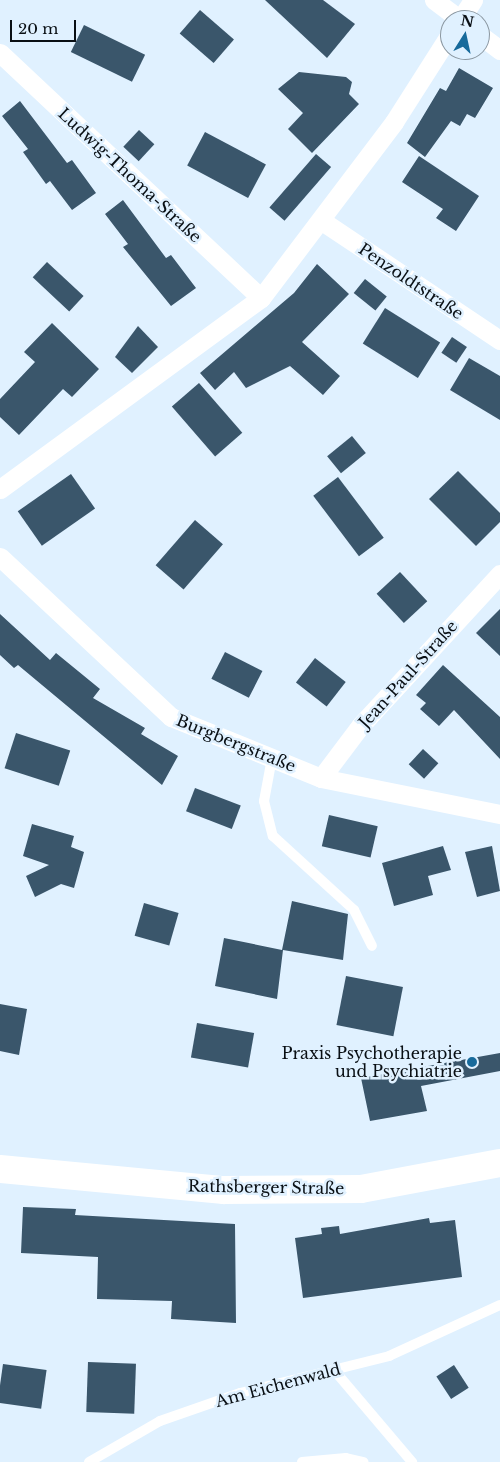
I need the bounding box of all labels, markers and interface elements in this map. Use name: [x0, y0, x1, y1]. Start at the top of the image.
scale bar: [12, 10, 79, 42]
north arrow: [440, 10, 490, 60]
text: N: [459, 11, 475, 31]
text: 20 m: [18, 19, 58, 38]
street label: Ludwig-Thoma-Straße: [55, 104, 205, 246]
street label: Penzoldtstraße: [355, 239, 467, 323]
street label: Jean-Paul-Straße: [355, 616, 461, 732]
street label: Burgbergstraße: [174, 710, 298, 776]
place label: Praxis Psychotherapie und Psychiatrie: [281, 1043, 462, 1081]
marker: Praxis Psychotherapie und Psychiatrie: [466, 1056, 478, 1068]
street label: Rathsberger Straße: [187, 1176, 345, 1198]
street label: Am Eichenwald: [213, 1359, 343, 1411]

